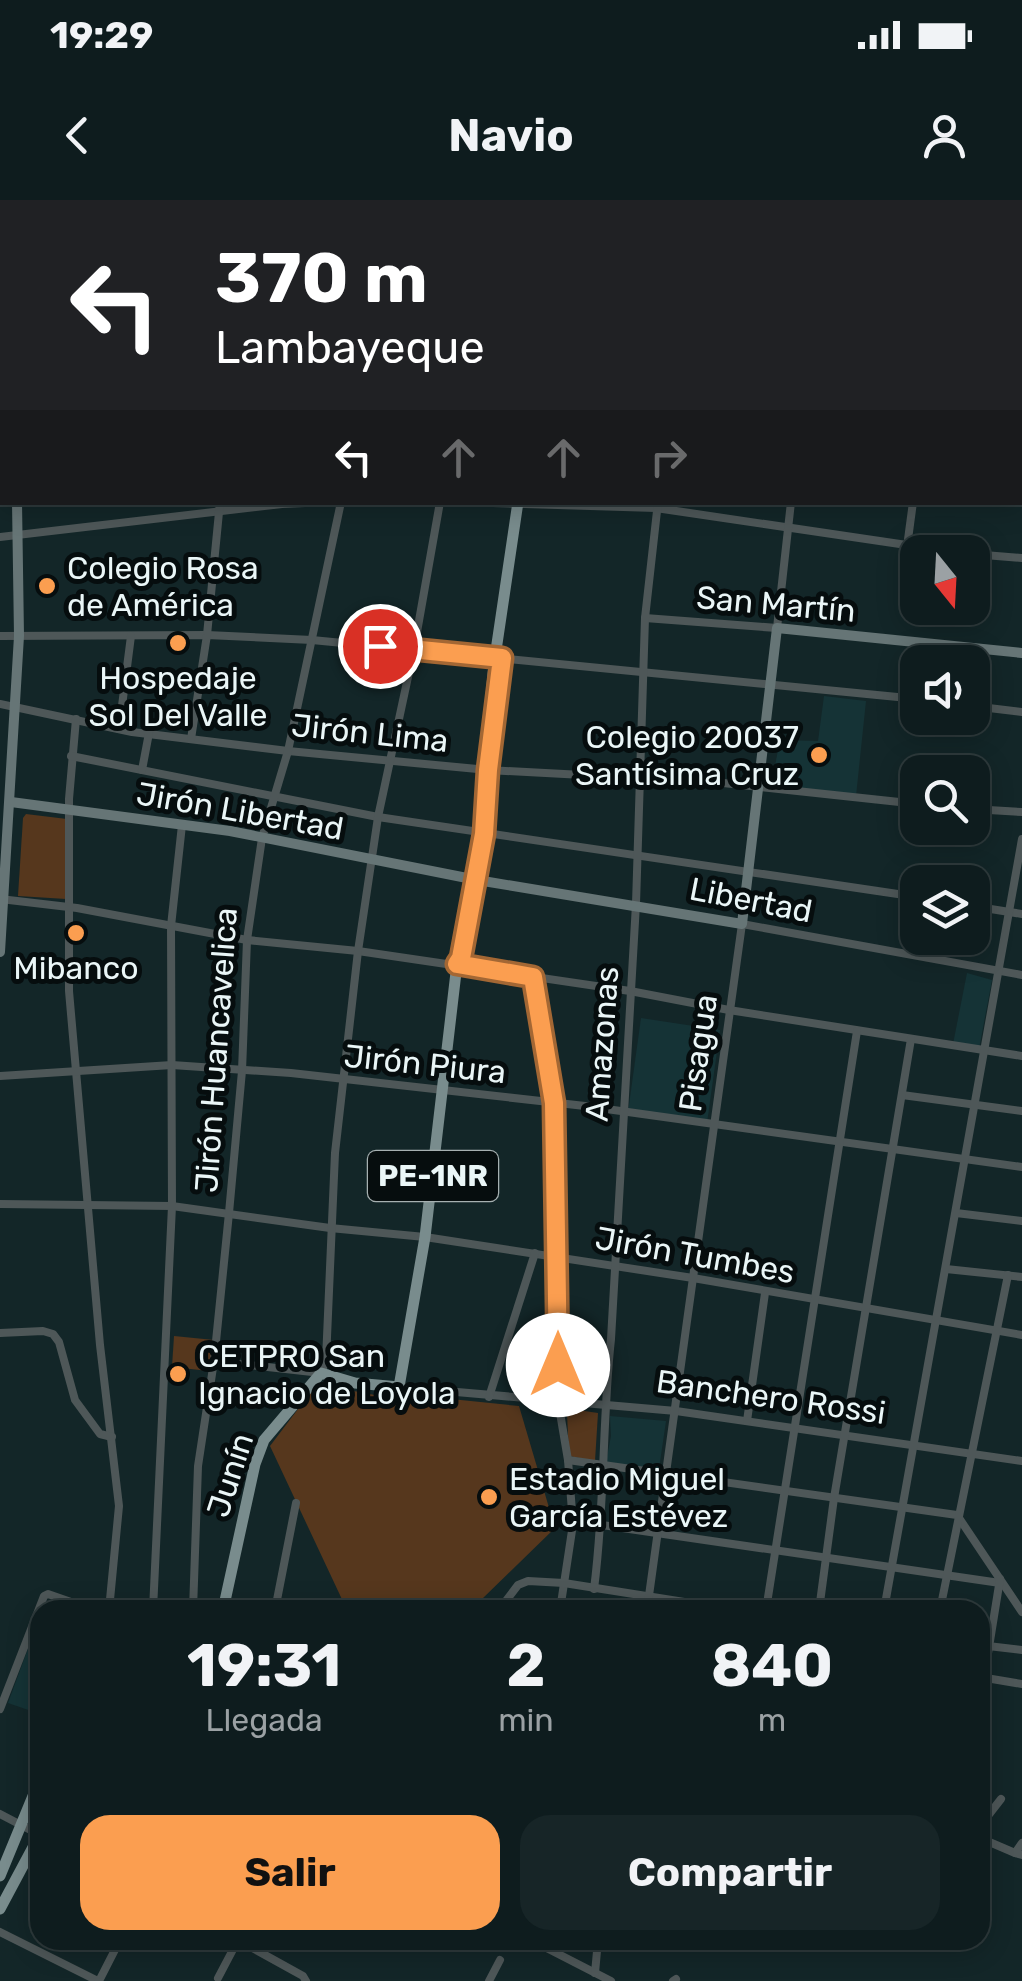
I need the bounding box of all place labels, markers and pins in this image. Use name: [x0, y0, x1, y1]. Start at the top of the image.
place label: Colegio Rosa de América: [67, 549, 259, 624]
marker: Colegio Rosa de América: [36, 575, 58, 597]
pin: [338, 604, 423, 689]
marker: Hospedaje Sol Del Valle: [167, 632, 189, 654]
place label: Hospedaje Sol Del Valle: [89, 659, 267, 734]
place label: Colegio 20037 Santísima Cruz: [575, 718, 799, 793]
marker: Colegio 20037 Santísima Cruz: [808, 744, 830, 766]
marker: Mibanco: [65, 922, 87, 944]
place label: Mibanco: [13, 949, 139, 987]
place label: CETPRO San Ignacio de Loyola: [198, 1337, 456, 1412]
marker: CETPRO San Ignacio de Loyola: [167, 1363, 189, 1385]
place label: Estadio Miguel García Estévez: [509, 1460, 728, 1535]
marker: Estadio Miguel García Estévez: [478, 1486, 500, 1508]

